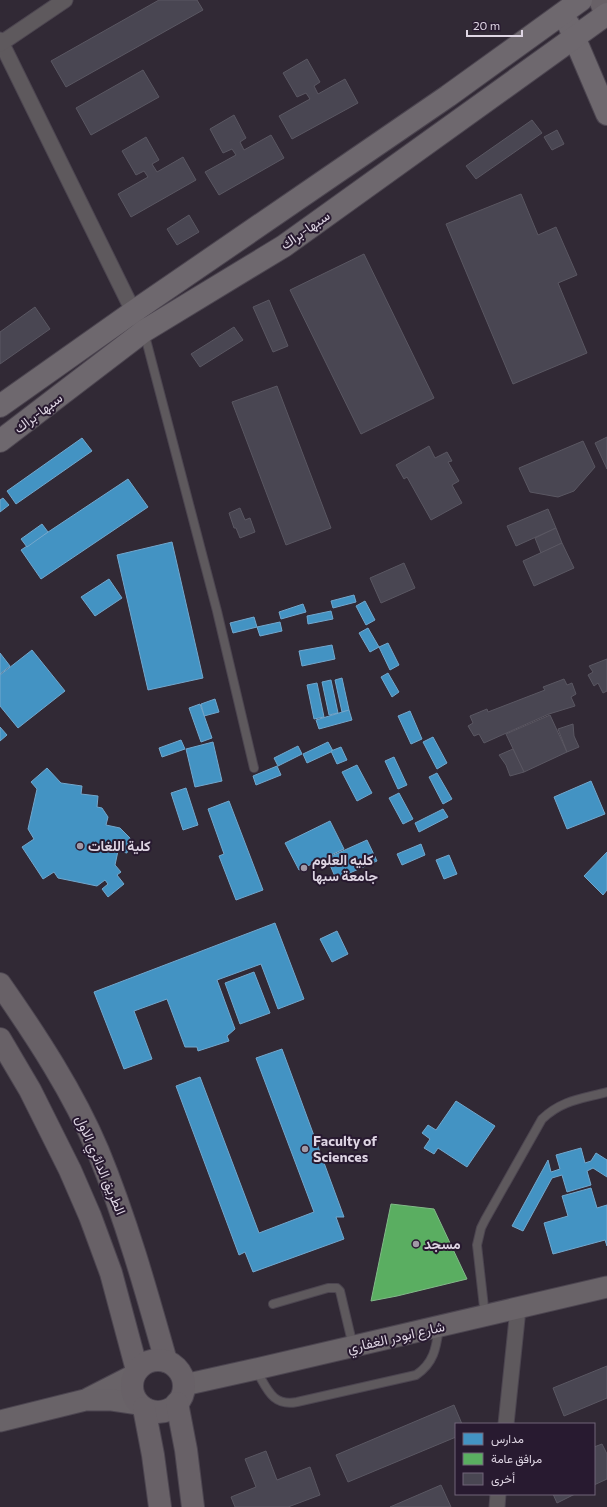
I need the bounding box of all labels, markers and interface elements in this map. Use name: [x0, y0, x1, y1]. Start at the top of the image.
scale bar: [467, 12, 522, 38]
text: 20 m: [473, 18, 500, 32]
street label: سبها-براك: [277, 206, 333, 254]
street label: سبها-براك: [10, 389, 66, 437]
place label: كلية اللغات: [88, 837, 151, 855]
marker: كلية اللغات: [75, 841, 85, 851]
place label: كليه العلوم جامعة سبها: [312, 851, 378, 885]
marker: كليه العلوم جامعة سبها: [299, 863, 309, 873]
street label: الطريق الدائري الاول: [69, 1112, 130, 1219]
place label: Faculty of Sciences: [313, 1132, 377, 1165]
marker: Faculty of Sciences: [300, 1144, 310, 1154]
place label: مسجد: [424, 1235, 461, 1253]
marker: مسجد: [411, 1239, 421, 1249]
street label: شارع ابودر الغفاري: [346, 1317, 447, 1360]
legend: [455, 1423, 595, 1495]
text: مدارس: [491, 1431, 524, 1447]
text: مرافق عامة: [491, 1451, 542, 1467]
text: أخرى: [491, 1471, 515, 1487]

